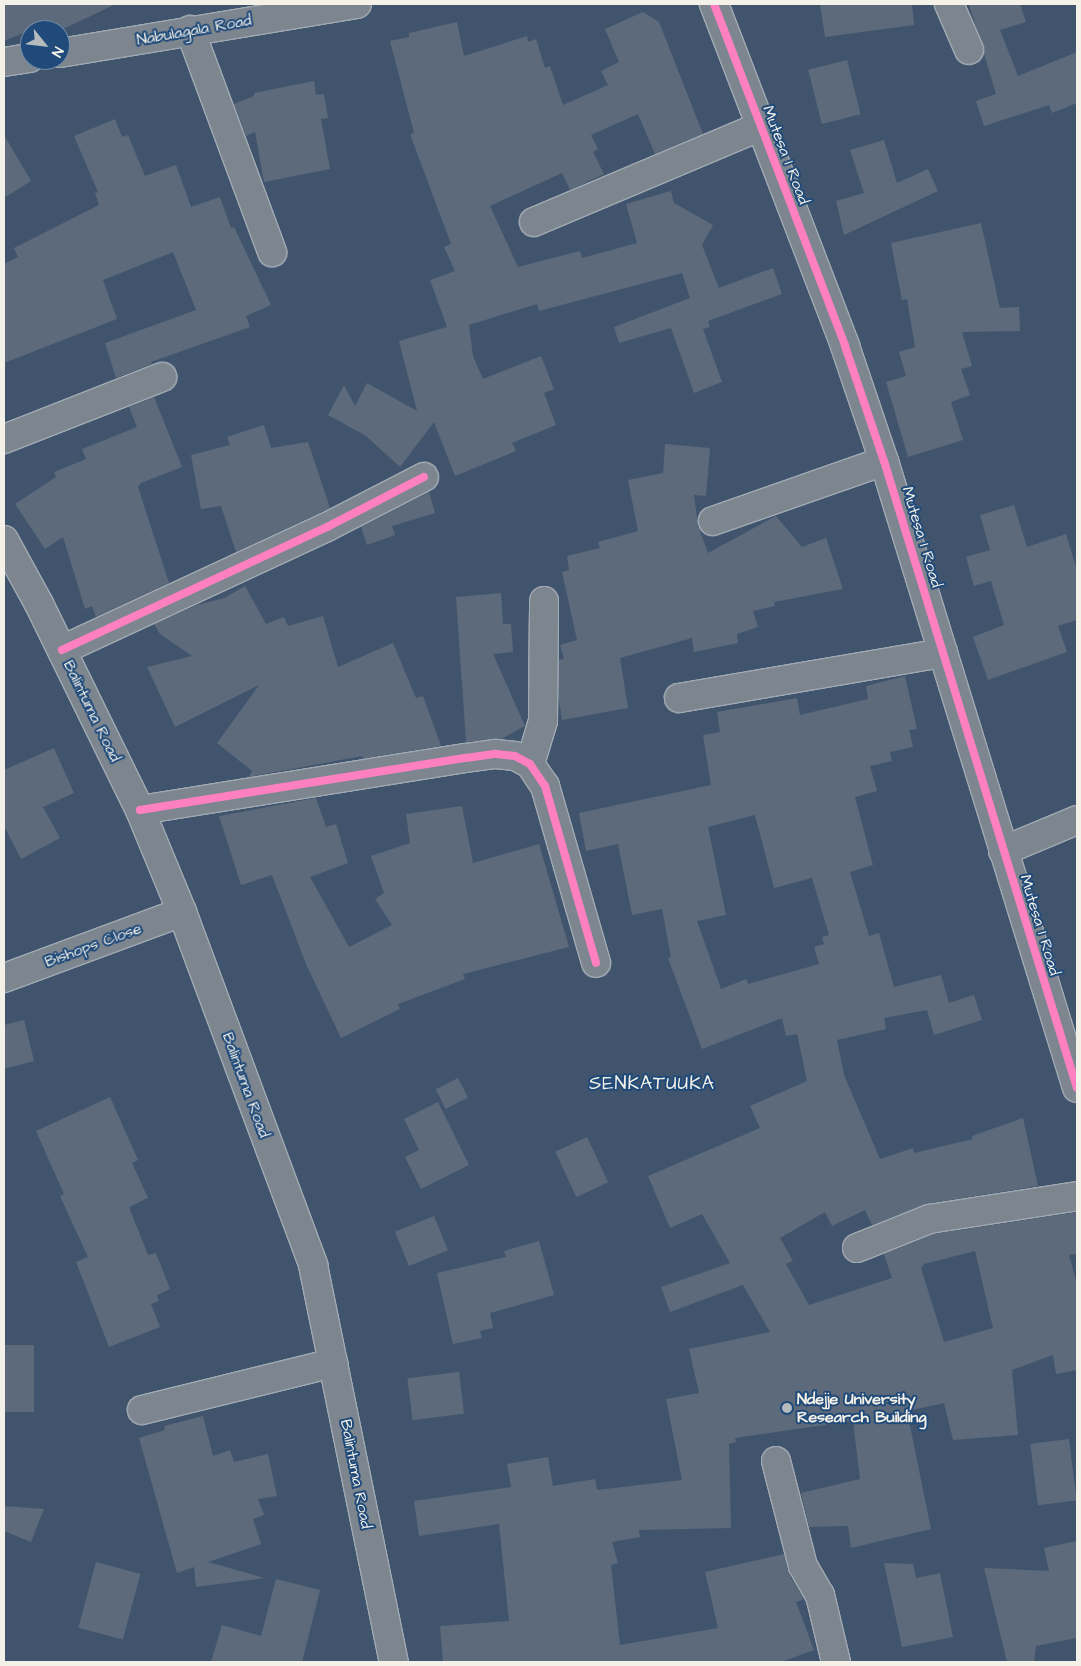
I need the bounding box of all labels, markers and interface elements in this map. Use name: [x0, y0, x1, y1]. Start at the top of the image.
street label: Nabulagala Road: [135, 10, 253, 50]
north arrow: [20, 20, 70, 70]
text: N: [46, 43, 68, 60]
street label: Mutesa 1 Road: [758, 103, 814, 207]
street label: Mutesa 1 Road: [898, 484, 946, 590]
street label: Balintuma Road: [59, 657, 125, 765]
street label: Mutesa 1 Road: [1016, 872, 1064, 978]
street label: Bishops Close: [42, 919, 144, 971]
street label: Balintuma Road: [218, 1030, 274, 1140]
district label: SENKATUUKA: [588, 1073, 716, 1095]
place label: Ndejje University Research Building: [797, 1389, 926, 1427]
marker: Ndejje University Research Building: [781, 1402, 793, 1414]
street label: Balintuma Road: [336, 1418, 376, 1530]

